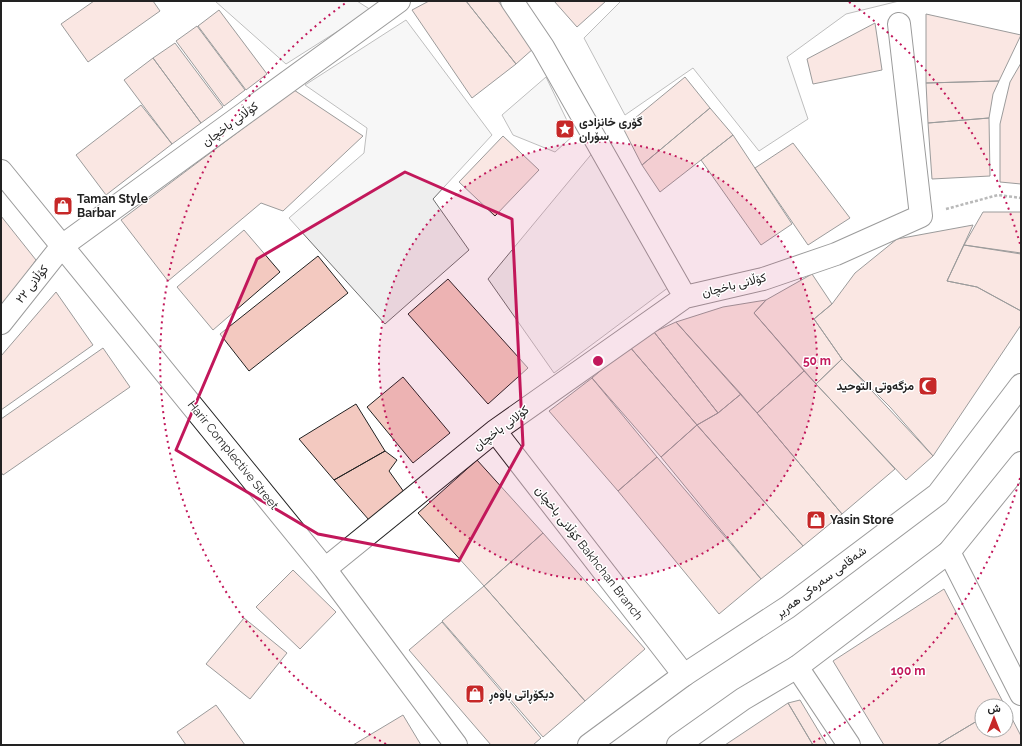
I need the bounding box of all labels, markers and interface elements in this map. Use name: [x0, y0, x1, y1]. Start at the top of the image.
street label: کۆڵانی باخچان: [199, 98, 261, 150]
place label: گۆری خانزادی سۆران: [579, 115, 643, 144]
place icon: گۆری خانزادی سۆران: [554, 118, 576, 140]
place label: Taman Style Barbar: [77, 192, 148, 220]
shop icon: Taman Style Barbar: [52, 195, 74, 217]
street label: کۆڵانی ٢٢: [12, 262, 52, 306]
street label: کۆڵانی باخچان: [700, 269, 768, 301]
centre of rings: [591, 354, 605, 368]
text: 50 m: [803, 354, 831, 368]
mosque icon: مزگەوتی التوحید: [917, 375, 939, 397]
place label: مزگەوتی التوحید: [836, 379, 914, 394]
street label: Harir Complective Street: [185, 398, 281, 512]
street label: کۆلانی باخچان: [470, 403, 532, 454]
street label: کۆڵانی باخچان Bakhchan Branch: [531, 483, 647, 623]
shop icon: Yasin Store: [805, 509, 827, 531]
place label: Yasin Store: [830, 513, 894, 527]
street label: شەقامی سەرەکی هەریر: [772, 543, 870, 622]
text: 100 m: [891, 664, 925, 678]
shop icon: دیکۆڕاتی باوەڕ: [464, 683, 486, 705]
place label: دیکۆڕاتی باوەڕ: [488, 687, 554, 704]
north arrow: [974, 698, 1014, 738]
text: ش: [987, 702, 1001, 715]

